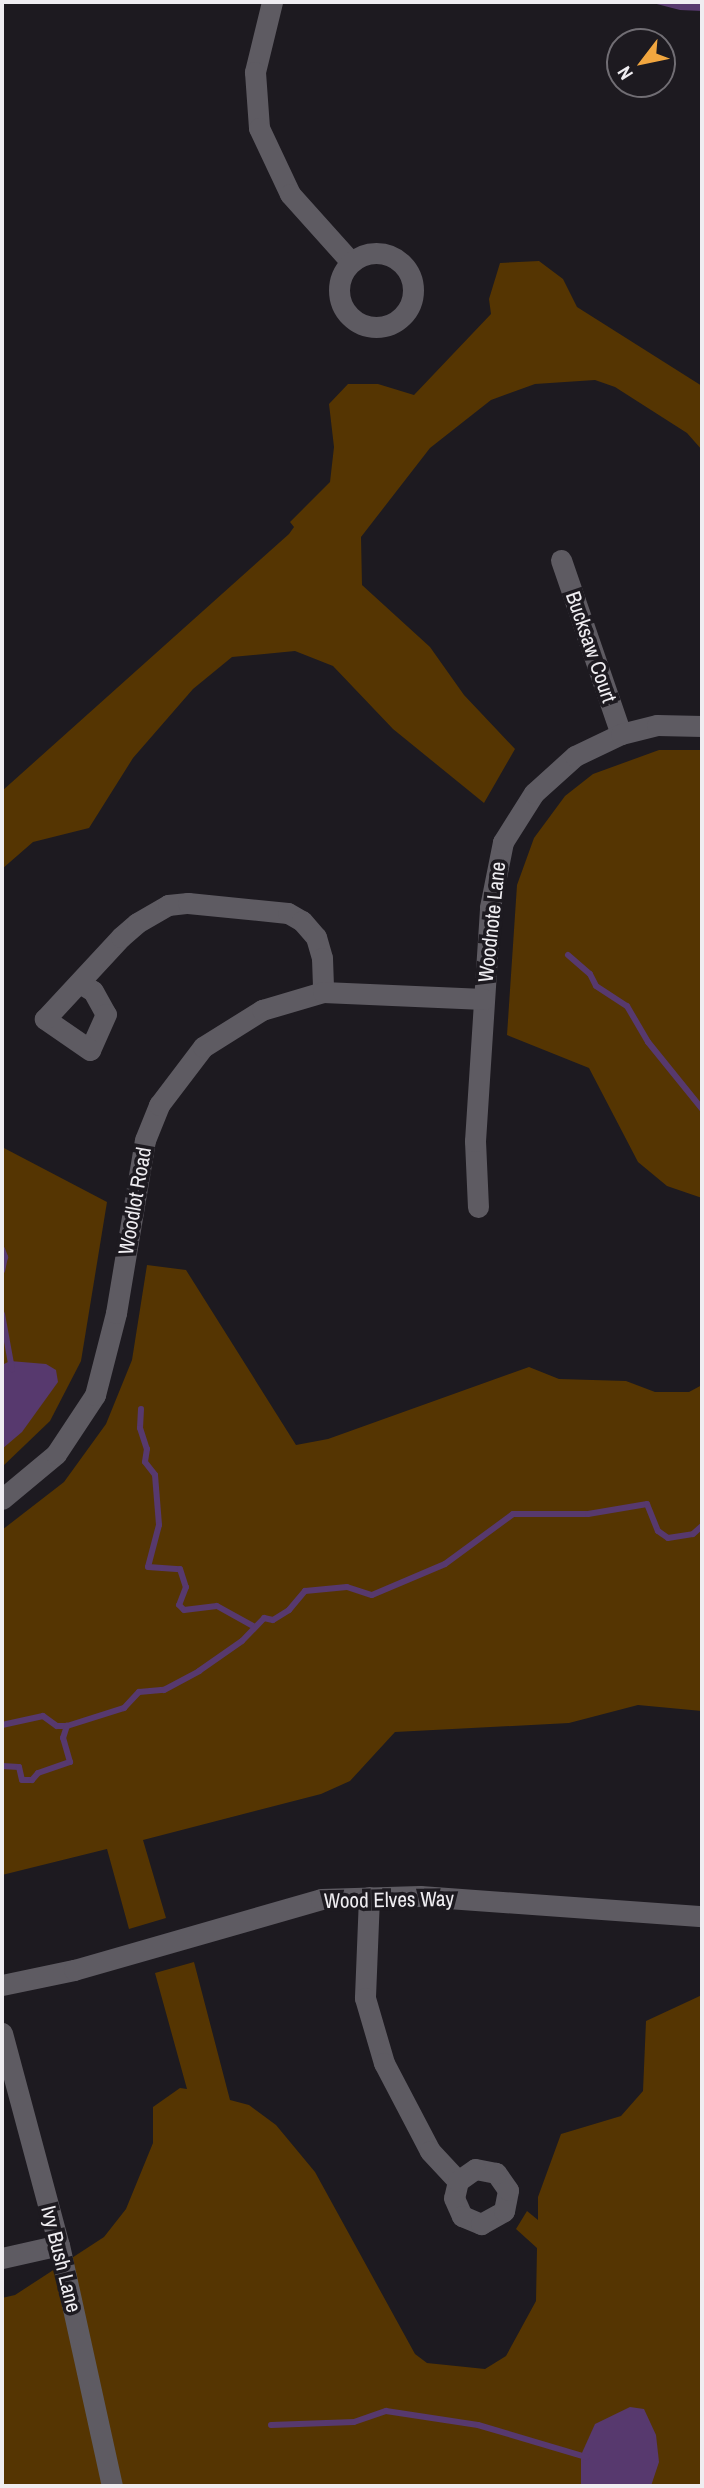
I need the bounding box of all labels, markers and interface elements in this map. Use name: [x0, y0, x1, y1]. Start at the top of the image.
north arrow: [606, 28, 676, 98]
text: N: [611, 61, 639, 85]
street label: Bucksaw Court: [560, 588, 622, 706]
street label: Woodnote Lane: [473, 860, 511, 984]
street label: Woodlot Road: [113, 1145, 157, 1257]
street label: Wood Elves Way: [324, 1886, 454, 1914]
street label: Ivy Bush Lane: [36, 2203, 86, 2315]

